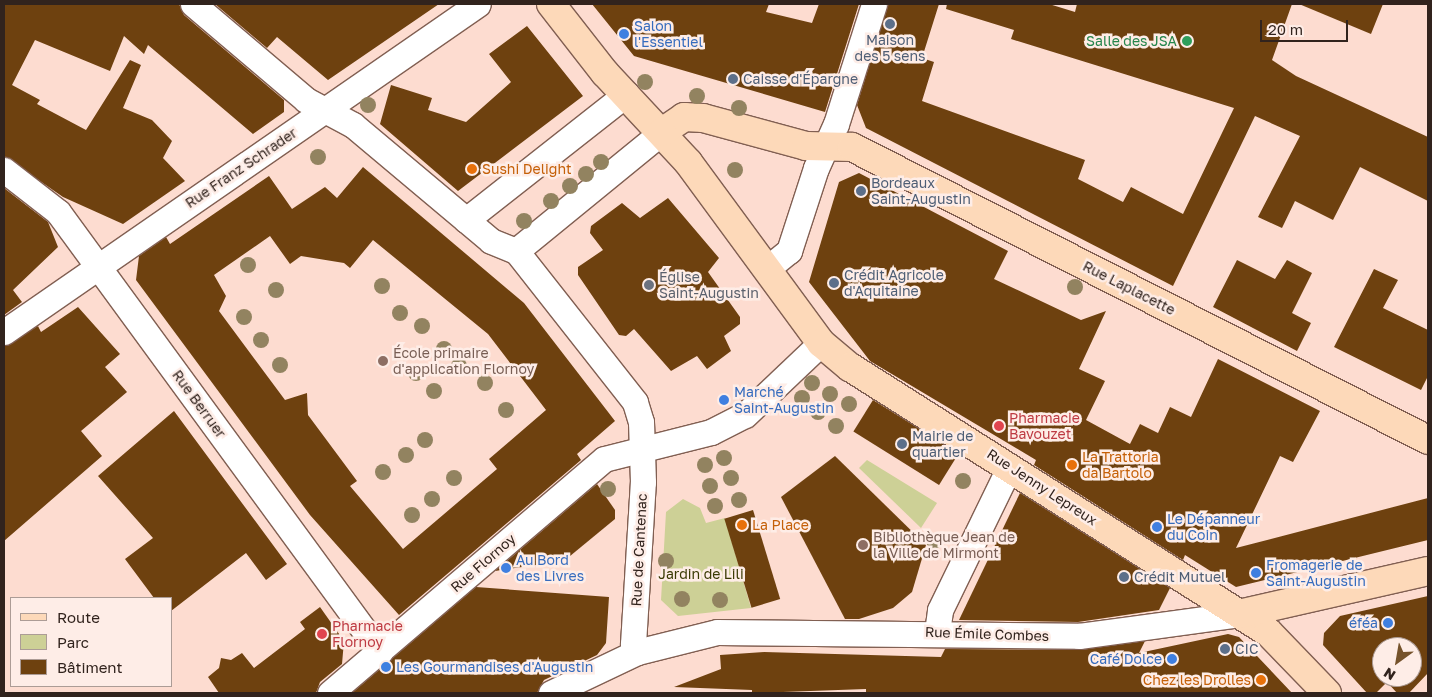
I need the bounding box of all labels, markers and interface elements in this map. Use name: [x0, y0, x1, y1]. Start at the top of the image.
scale bar: [1262, 10, 1350, 42]
place label: Salon l'Essentiel: [634, 18, 703, 50]
marker: Maison des 5 sens: [884, 18, 896, 30]
text: 20 m: [1268, 20, 1303, 38]
marker: Salon l'Essentiel: [618, 28, 630, 40]
place label: Maison des 5 sens: [855, 32, 925, 64]
place label: Salle des JSA: [1086, 33, 1177, 49]
marker: Salle des JSA: [1181, 35, 1193, 47]
place label: Caisse d'Épargne: [743, 71, 858, 87]
marker: Caisse d'Épargne: [727, 73, 739, 85]
street label: Rue Franz Schrader: [182, 124, 300, 212]
place label: Sushi Delight: [482, 161, 572, 177]
marker: Sushi Delight: [466, 163, 478, 175]
place label: Bordeaux Saint-Augustin: [871, 175, 971, 208]
marker: Bordeaux Saint-Augustin: [855, 185, 867, 197]
street label: Rue Laplacette: [1080, 258, 1178, 318]
place label: Crédit Agricole d'Aquitaine: [844, 267, 944, 300]
place label: Église Saint-Augustin: [659, 269, 759, 302]
marker: Crédit Agricole d'Aquitaine: [828, 277, 840, 289]
marker: Église Saint-Augustin: [643, 279, 655, 291]
place label: École primaire d'application Flornoy: [393, 345, 534, 378]
marker: École primaire d'application Flornoy: [377, 355, 389, 367]
street label: Rue Berruer: [169, 367, 229, 441]
place label: Marché Saint-Augustin: [734, 384, 834, 417]
marker: Marché Saint-Augustin: [718, 394, 730, 406]
place label: Pharmacie Bavouzet: [1009, 410, 1080, 442]
marker: Pharmacie Bavouzet: [993, 420, 1005, 432]
place label: Mairie de quartier: [912, 428, 973, 461]
marker: Mairie de quartier: [896, 438, 908, 450]
street label: Rue Jenny Lepreux: [984, 445, 1100, 529]
place label: La Trattoria da Bartolo: [1082, 449, 1159, 482]
marker: La Trattoria da Bartolo: [1066, 459, 1078, 471]
street label: Rue de Cantenac: [628, 493, 650, 607]
place label: Le Dépanneur du Coin: [1167, 511, 1260, 544]
place label: La Place: [752, 517, 809, 533]
marker: La Place: [736, 519, 748, 531]
marker: Le Dépanneur du Coin: [1151, 521, 1163, 533]
place label: Bibliothèque Jean de la Ville de Mirmont: [873, 529, 1015, 562]
street label: Rue Flornoy: [447, 530, 519, 596]
marker: Bibliothèque Jean de la Ville de Mirmont: [857, 539, 869, 551]
place label: Au Bord des Livres: [516, 552, 584, 584]
place label: Fromagerie de Saint-Augustin: [1266, 557, 1366, 590]
marker: Au Bord des Livres: [500, 562, 512, 574]
park label: Jardin de Lili: [658, 566, 744, 582]
marker: Fromagerie de Saint-Augustin: [1250, 567, 1262, 579]
place label: Crédit Mutuel: [1134, 569, 1226, 585]
marker: Crédit Mutuel: [1118, 571, 1130, 583]
legend: [10, 597, 172, 687]
text: Route: [57, 608, 100, 626]
place label: éféa: [1349, 615, 1378, 631]
marker: éféa: [1382, 617, 1394, 629]
place label: Pharmacie Flornoy: [332, 618, 403, 650]
street label: Rue Émile Combes: [925, 623, 1049, 645]
marker: Pharmacie Flornoy: [316, 628, 328, 640]
text: Parc: [57, 633, 89, 651]
north arrow: [1372, 637, 1422, 687]
place label: CIC: [1235, 641, 1258, 657]
marker: CIC: [1219, 643, 1231, 655]
place label: Café Dolce: [1090, 651, 1162, 667]
marker: Café Dolce: [1166, 653, 1178, 665]
text: Bâtiment: [57, 658, 122, 676]
place label: Les Gourmandises d'Augustin: [396, 659, 593, 675]
marker: Les Gourmandises d'Augustin: [380, 661, 392, 673]
text: N: [1380, 664, 1398, 684]
place label: Chez les Drolles: [1143, 672, 1251, 688]
marker: Chez les Drolles: [1255, 674, 1267, 686]

